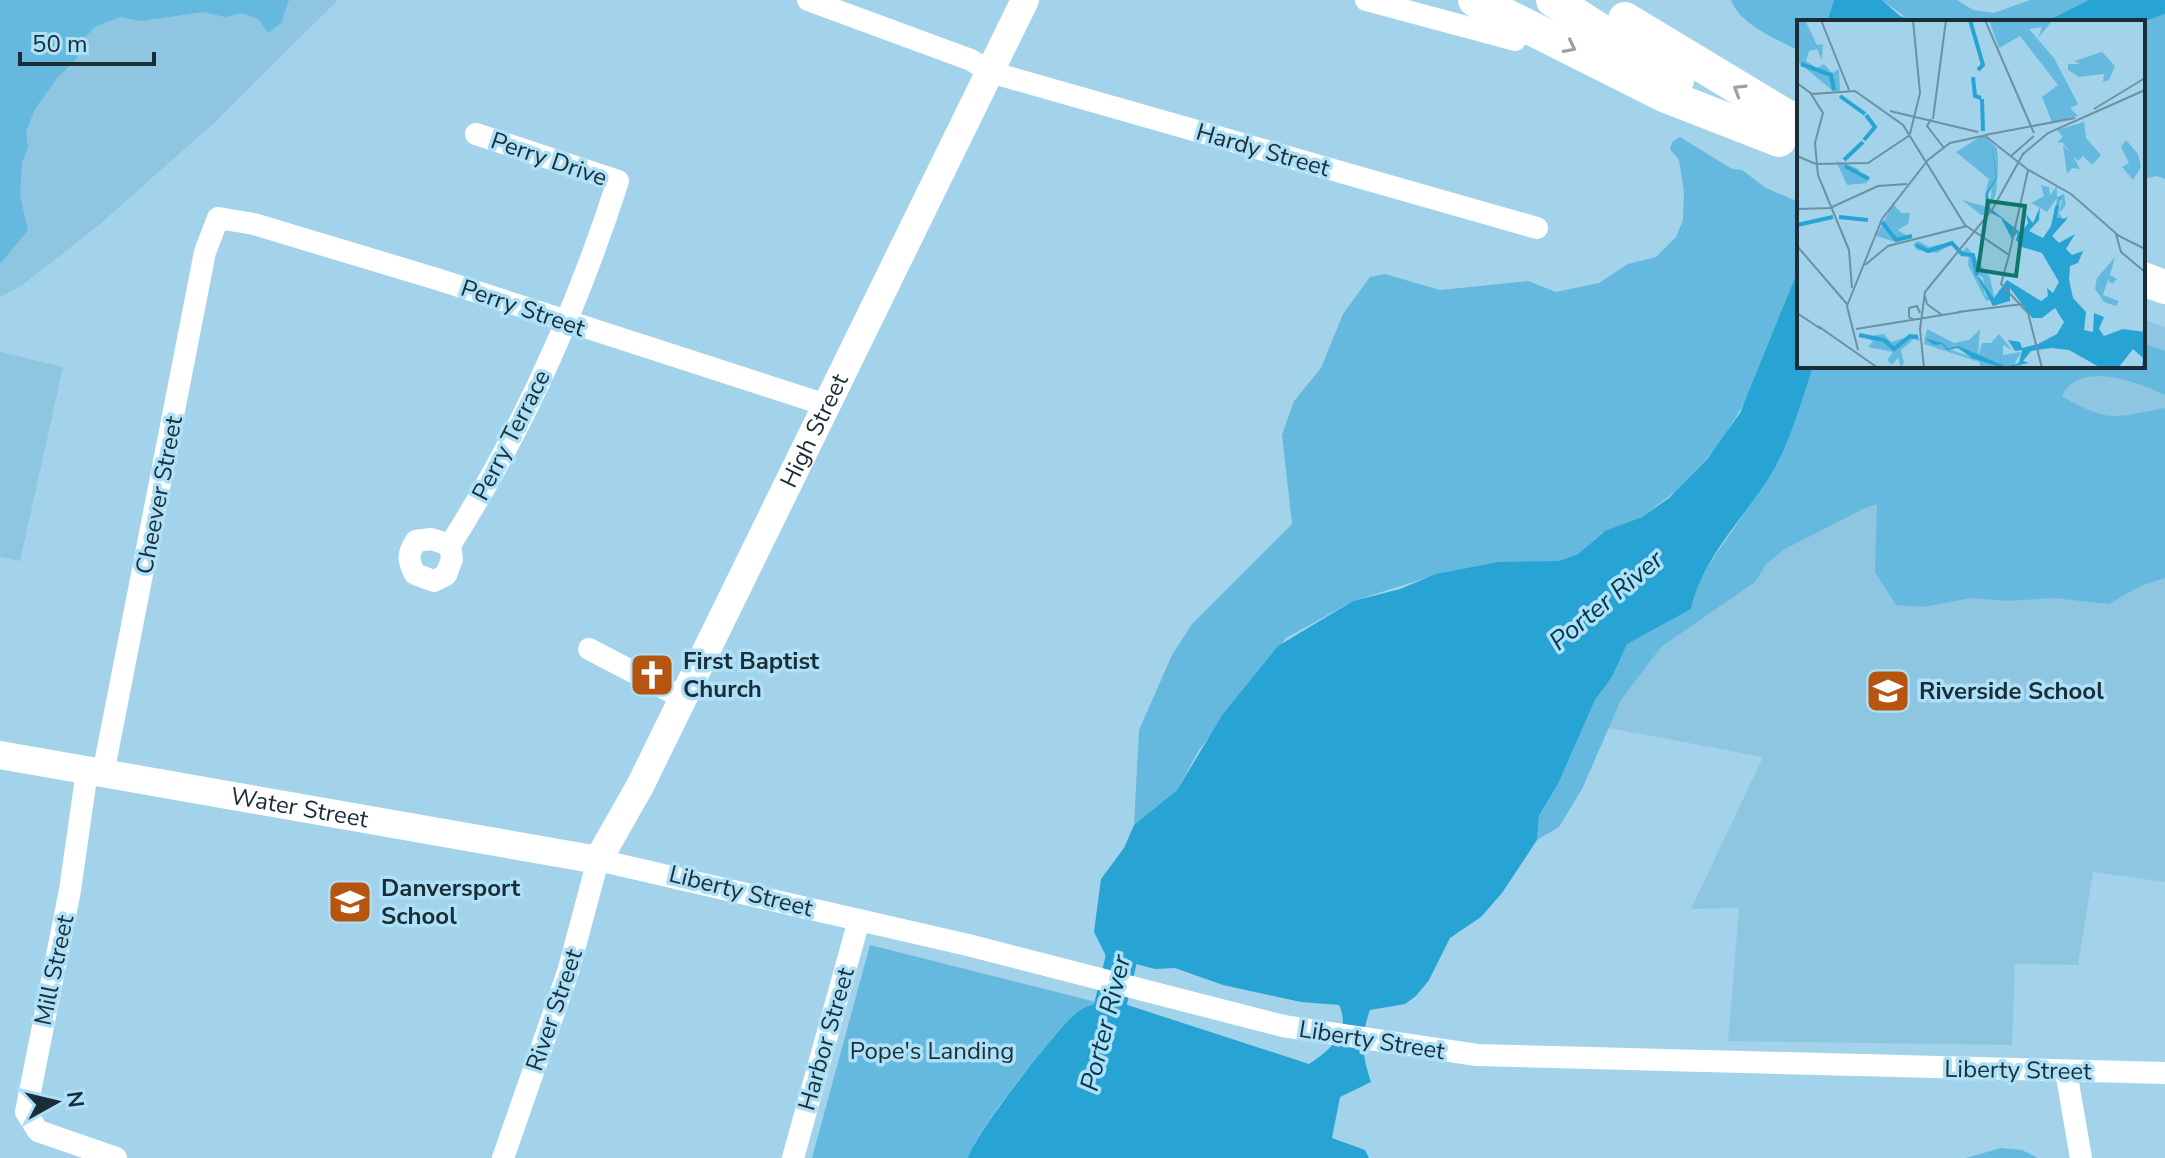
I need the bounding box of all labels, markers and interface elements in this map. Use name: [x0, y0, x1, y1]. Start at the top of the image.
scale bar: [20, 16, 154, 66]
inset map: [1797, 20, 2145, 368]
text: 50 m: [32, 28, 88, 60]
one-way arrow: [1562, 38, 1577, 53]
one-way arrow: [1733, 84, 1748, 99]
street label: Hardy Street: [1193, 116, 1334, 184]
street label: Perry Drive: [487, 124, 611, 194]
street label: Perry Street: [457, 272, 590, 344]
street label: Perry Terrace: [464, 364, 558, 506]
street label: High Street: [773, 368, 856, 493]
street label: Cheever Street: [128, 413, 190, 577]
water label: Porter River: [1542, 542, 1671, 658]
place label: First Baptist Church: [683, 645, 820, 705]
church icon: First Baptist Church: [628, 651, 676, 699]
school or university icon: Riverside School: [1864, 667, 1912, 715]
place label: Riverside School: [1919, 675, 2104, 707]
street label: Water Street: [228, 780, 371, 835]
street label: Liberty Street: [666, 858, 817, 924]
place label: Danversport School: [381, 872, 521, 932]
school or university icon: Danversport School: [326, 878, 374, 926]
street label: Mill Street: [27, 911, 81, 1028]
street label: River Street: [518, 944, 590, 1075]
water label: Porter River: [1072, 951, 1139, 1095]
street label: Harbor Street: [790, 963, 862, 1114]
street label: Liberty Street: [1297, 1013, 1448, 1067]
park label: Pope's Landing: [850, 1035, 1014, 1067]
street label: Liberty Street: [1944, 1053, 2092, 1087]
north arrow: [16, 1062, 96, 1142]
text: N: [59, 1089, 91, 1110]

